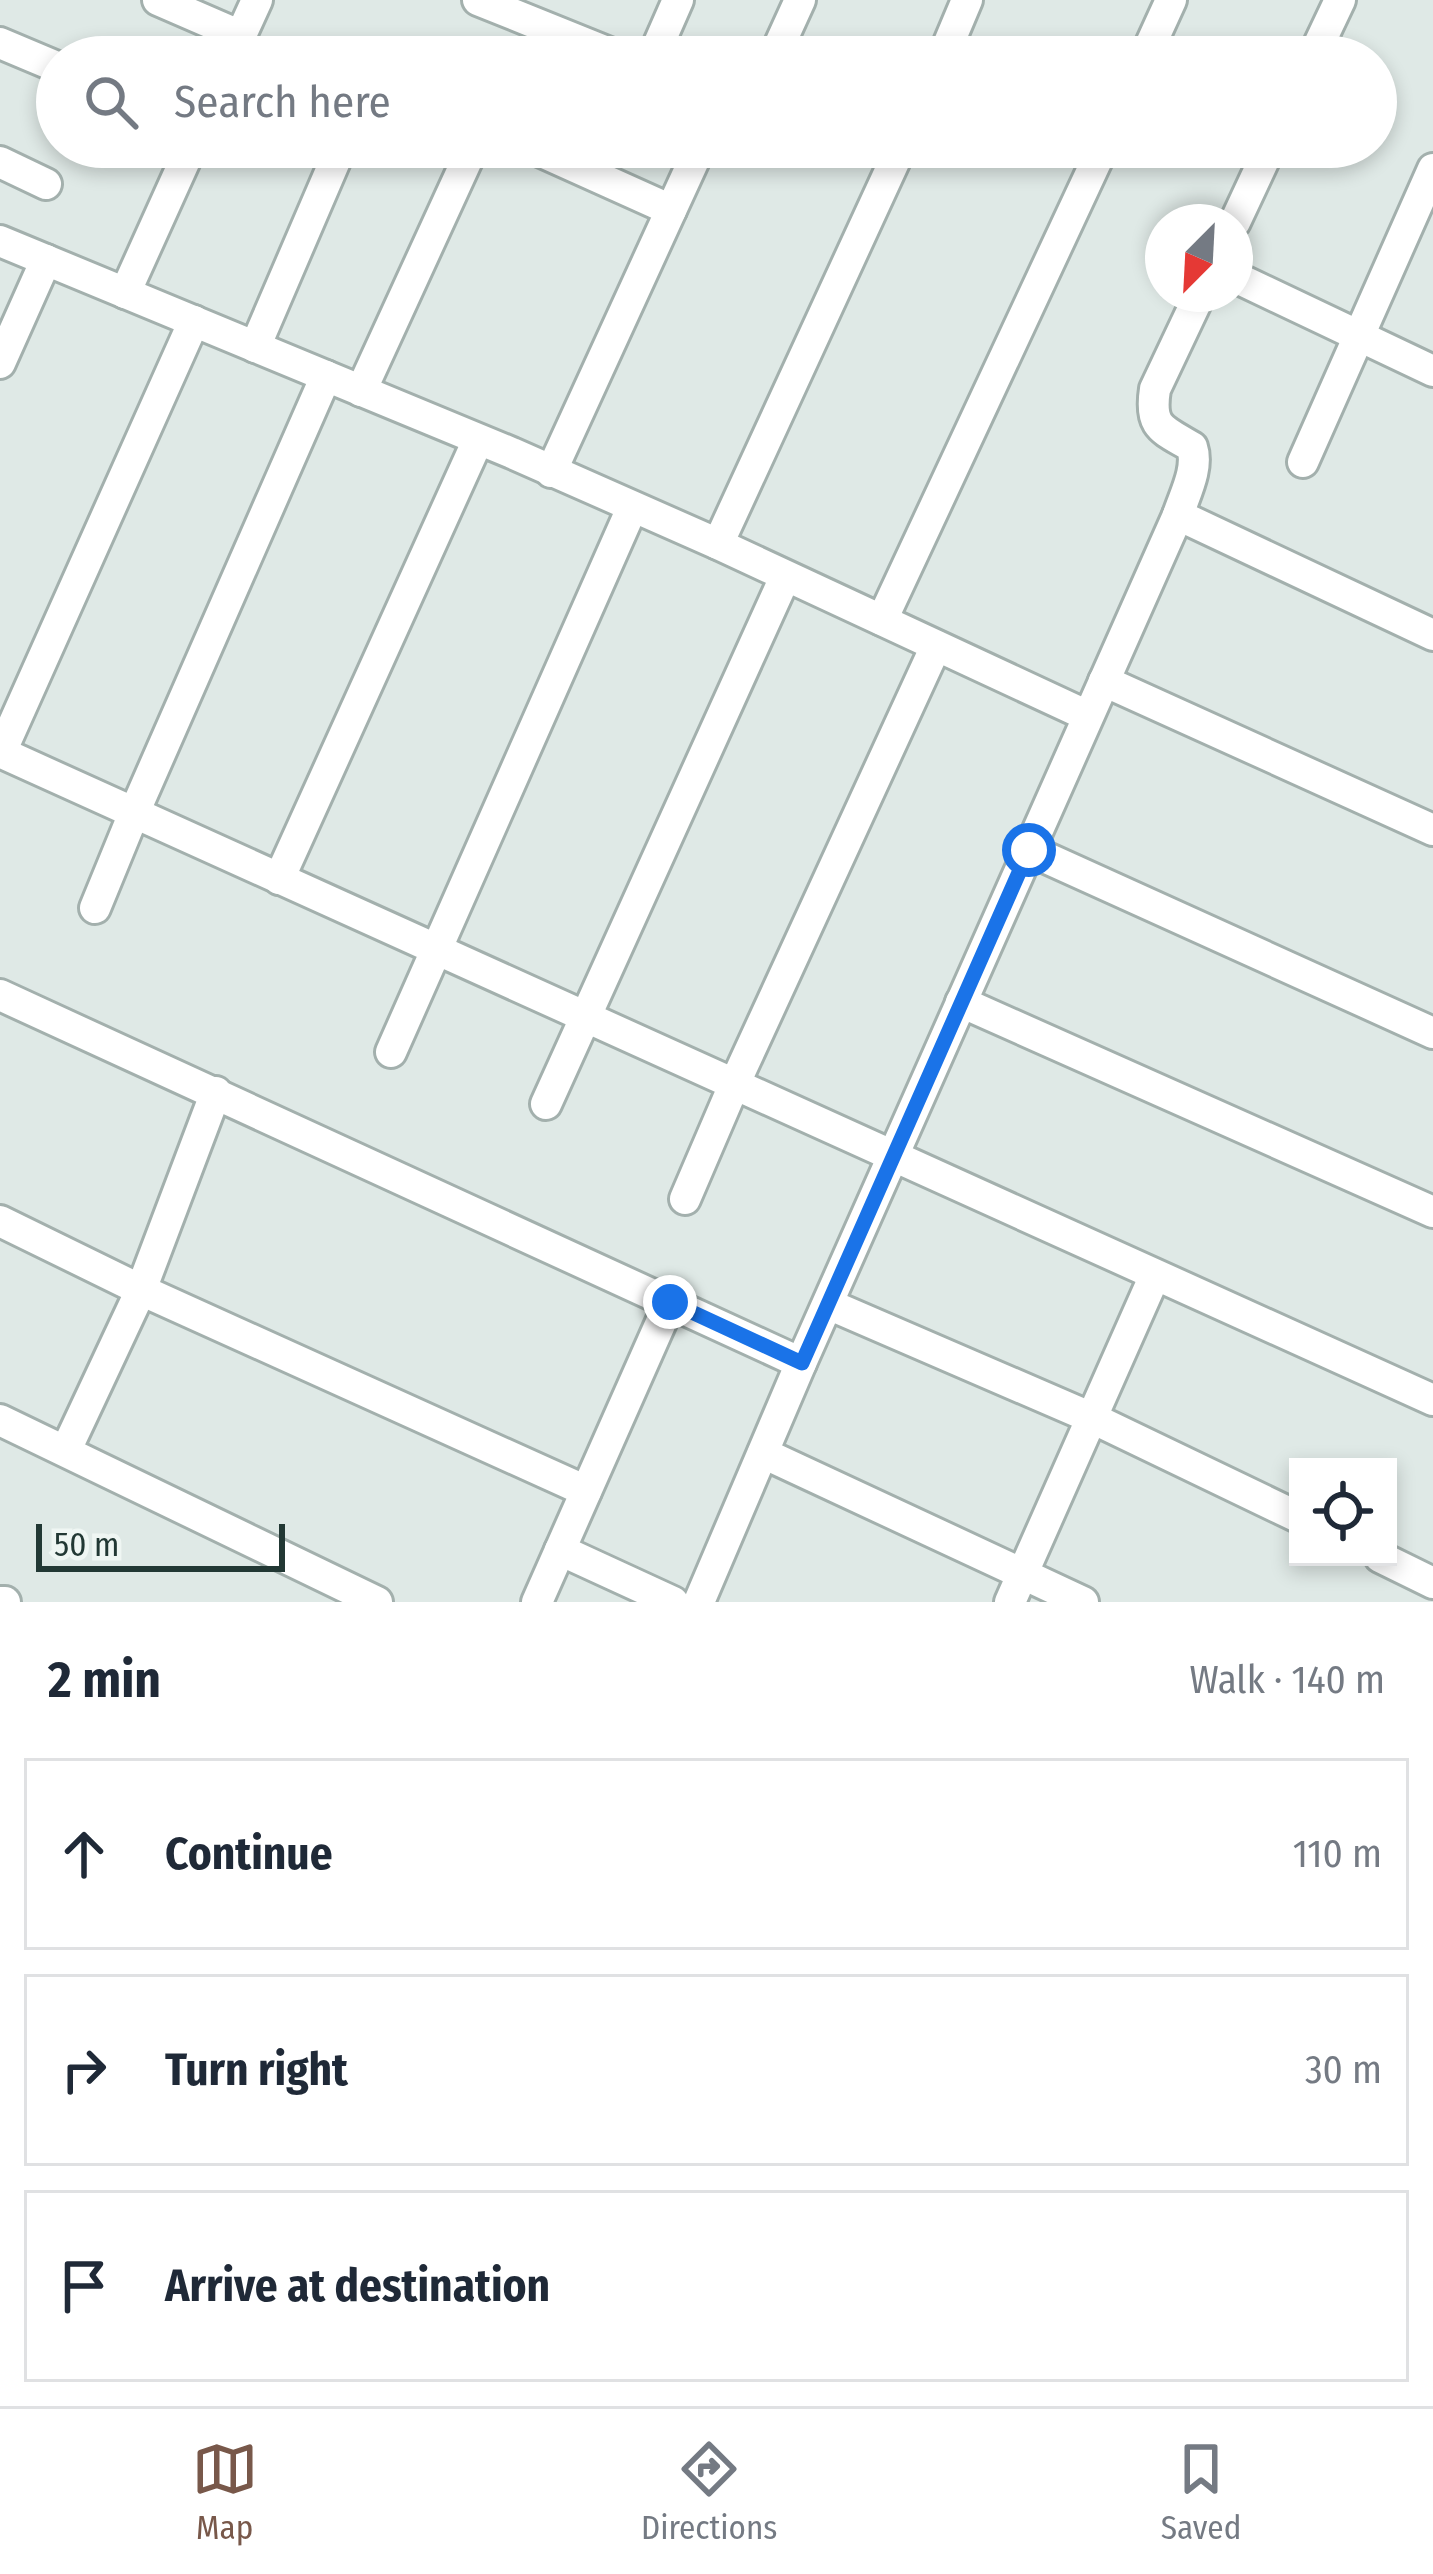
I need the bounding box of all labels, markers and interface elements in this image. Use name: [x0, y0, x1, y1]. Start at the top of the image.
search box: [36, 36, 1397, 168]
icon: search: [78, 69, 144, 135]
text: Search here: [174, 75, 391, 129]
north arrow: [1145, 204, 1253, 312]
route start: [1002, 823, 1056, 877]
route end: [643, 1275, 697, 1329]
map controls: [1289, 1458, 1397, 1566]
button: locate: [1289, 1458, 1397, 1566]
scale bar: [36, 1518, 285, 1571]
text: 50 m: [54, 1525, 119, 1565]
text: 2 min: [48, 1649, 161, 1711]
text: Walk · 140 m: [1190, 1657, 1385, 1703]
icon: ahead: [51, 1821, 117, 1887]
text: Continue: [165, 1827, 333, 1881]
text: 110 m: [1293, 1831, 1382, 1877]
icon: right: [51, 2037, 117, 2103]
text: Turn right: [165, 2043, 348, 2097]
text: 30 m: [1305, 2047, 1382, 2093]
icon: arrive: [51, 2253, 117, 2319]
text: Arrive at destination: [165, 2259, 550, 2313]
tab: Map: [192, 2436, 258, 2548]
tab: Directions: [641, 2436, 777, 2548]
tab: Saved: [1161, 2436, 1241, 2548]

